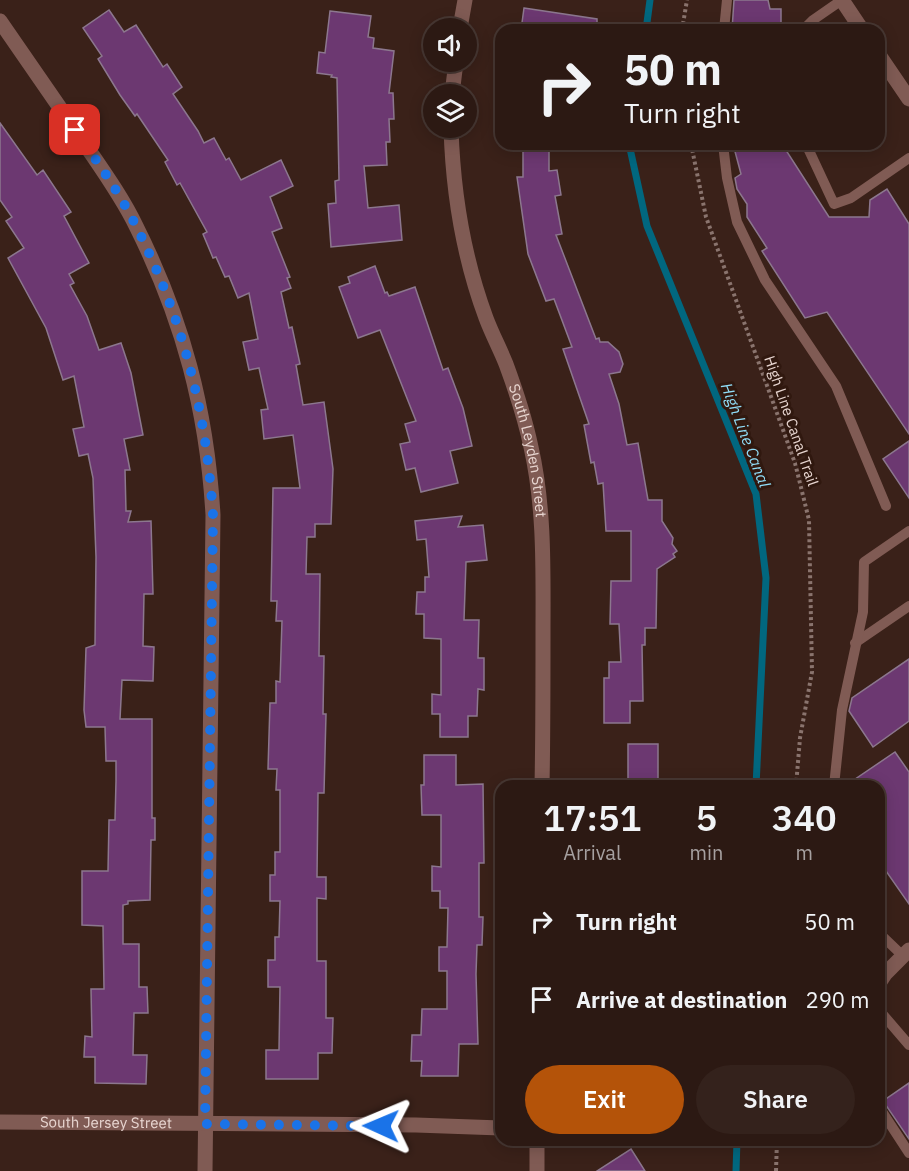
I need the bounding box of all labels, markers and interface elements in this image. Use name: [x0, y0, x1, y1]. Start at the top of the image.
map controls: [423, 18, 477, 138]
button: sound: [423, 18, 477, 72]
text: 50 m: [624, 42, 722, 97]
icon: right: [525, 48, 603, 126]
button: layers: [423, 84, 477, 138]
text: Turn right: [624, 95, 741, 130]
pin: [49, 104, 100, 155]
icon: arrive: [58, 113, 91, 146]
street label: High Line Canal Trail: [760, 353, 823, 488]
water label: High Line Canal: [717, 380, 775, 491]
street label: South Leyden Street: [505, 381, 551, 518]
text: 17:51: [543, 794, 641, 841]
text: 5: [696, 794, 717, 841]
text: 340: [772, 794, 837, 841]
text: Arrival: [563, 839, 621, 866]
text: min: [690, 839, 723, 866]
text: m: [795, 839, 813, 866]
icon: right: [525, 905, 558, 938]
text: Turn right: [576, 907, 677, 936]
text: 50 m: [804, 907, 855, 936]
icon: arrive: [525, 983, 558, 1016]
text: Arrive at destination: [576, 985, 787, 1014]
text: 290 m: [805, 985, 869, 1014]
button: Exit: [525, 1065, 684, 1134]
button: Share: [696, 1065, 855, 1134]
position arrow: [349, 1094, 413, 1158]
street label: South Jersey Street: [40, 1112, 172, 1132]

